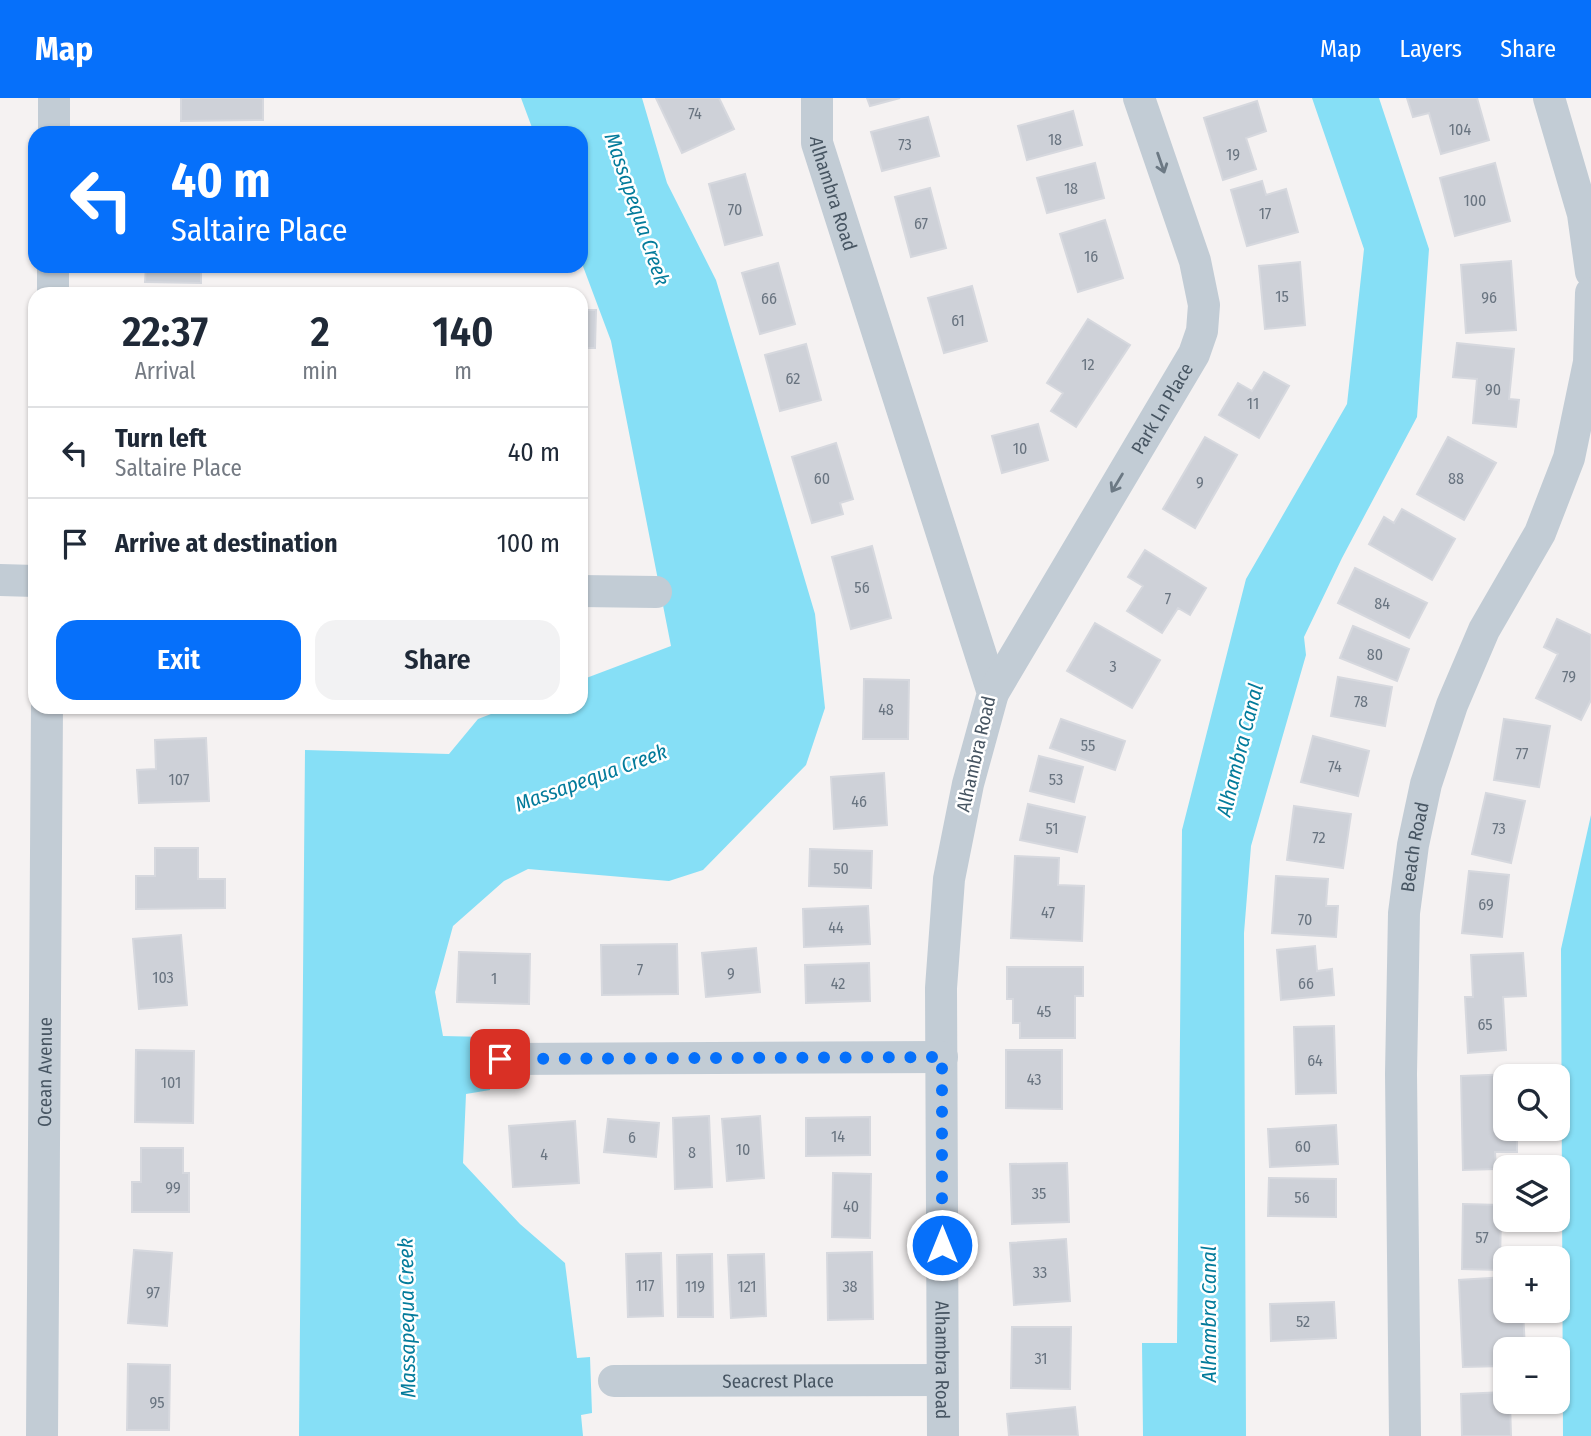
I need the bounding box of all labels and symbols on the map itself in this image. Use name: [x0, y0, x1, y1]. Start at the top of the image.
house number: 74: [688, 104, 702, 123]
house number: 104: [1449, 120, 1471, 139]
water label: Massapequa Creek: [599, 129, 675, 289]
house number: 18: [1048, 130, 1062, 149]
house number: 73: [898, 135, 912, 154]
street label: Alhambra Road: [806, 137, 862, 253]
house number: 19: [1226, 145, 1240, 164]
one-way arrow: [1156, 151, 1168, 173]
house number: 18: [1064, 179, 1078, 198]
house number: 100: [1464, 191, 1486, 210]
house number: 70: [728, 200, 742, 219]
house number: 17: [1259, 204, 1272, 223]
house number: 67: [914, 214, 929, 233]
house number: 16: [1084, 247, 1098, 266]
house number: 15: [1275, 287, 1289, 306]
house number: 96: [1481, 288, 1497, 307]
house number: 66: [761, 289, 777, 308]
house number: 61: [951, 311, 965, 330]
house number: 12: [1081, 355, 1095, 374]
street label: Park Ln Place: [1126, 359, 1198, 458]
house number: 62: [786, 369, 800, 388]
house number: 90: [1485, 380, 1501, 399]
house number: 11: [1247, 394, 1259, 413]
house number: 10: [1013, 439, 1027, 458]
house number: 60: [814, 469, 830, 488]
house number: 88: [1448, 469, 1464, 488]
one-way arrow: [1110, 473, 1124, 493]
house number: 9: [1196, 473, 1204, 492]
house number: 56: [854, 578, 870, 597]
house number: 7: [1165, 589, 1172, 608]
house number: 84: [1374, 594, 1390, 613]
house number: 80: [1367, 645, 1383, 664]
house number: 3: [1109, 657, 1117, 676]
house number: 79: [1562, 667, 1576, 686]
water label: Alhambra Canal: [1211, 681, 1269, 820]
house number: 78: [1354, 692, 1368, 711]
street label: Alhambra Road: [951, 694, 1001, 814]
house number: 48: [878, 700, 894, 719]
house number: 55: [1081, 736, 1095, 755]
water label: Massapequa Creek: [511, 738, 671, 818]
house number: 77: [1515, 744, 1529, 763]
house number: 74: [1328, 757, 1342, 776]
house number: 107: [169, 770, 190, 789]
house number: 53: [1049, 770, 1063, 789]
house number: 46: [851, 792, 867, 811]
street label: Beach Road: [1395, 800, 1433, 893]
house number: 51: [1046, 819, 1058, 838]
house number: 73: [1492, 819, 1506, 838]
house number: 72: [1312, 828, 1326, 847]
house number: 50: [833, 859, 849, 878]
house number: 69: [1478, 895, 1494, 914]
house number: 47: [1041, 903, 1055, 922]
house number: 70: [1298, 910, 1312, 929]
house number: 44: [828, 918, 844, 937]
house number: 7: [637, 960, 644, 979]
house number: 9: [727, 964, 735, 983]
house number: 103: [152, 968, 174, 987]
house number: 1: [491, 969, 497, 988]
house number: 42: [831, 974, 845, 993]
house number: 66: [1298, 974, 1314, 993]
house number: 45: [1037, 1002, 1051, 1021]
house number: 65: [1477, 1015, 1493, 1034]
street label: Ocean Avenue: [33, 1017, 56, 1127]
pin: [470, 1029, 530, 1089]
house number: 64: [1307, 1051, 1323, 1070]
house number: 43: [1027, 1070, 1041, 1089]
house number: 101: [161, 1073, 181, 1092]
house number: 14: [831, 1127, 845, 1146]
house number: 6: [628, 1128, 636, 1147]
house number: 60: [1295, 1137, 1311, 1156]
house number: 10: [736, 1140, 750, 1159]
house number: 8: [688, 1143, 696, 1162]
house number: 4: [540, 1145, 548, 1164]
house number: 99: [165, 1178, 181, 1197]
house number: 35: [1032, 1184, 1046, 1203]
house number: 56: [1294, 1188, 1310, 1207]
house number: 40: [843, 1197, 859, 1216]
position arrow: [905, 1208, 979, 1282]
house number: 57: [1475, 1228, 1489, 1247]
water label: Massapequa Creek: [393, 1238, 421, 1398]
water label: Alhambra Canal: [1196, 1246, 1222, 1383]
house number: 33: [1033, 1263, 1047, 1282]
house number: 117: [636, 1276, 655, 1295]
house number: 119: [685, 1277, 705, 1296]
house number: 121: [737, 1277, 757, 1296]
house number: 38: [842, 1277, 858, 1296]
house number: 97: [146, 1283, 161, 1302]
street label: Alhambra Road: [931, 1301, 954, 1419]
house number: 52: [1296, 1312, 1310, 1331]
house number: 31: [1034, 1349, 1048, 1368]
street label: Seacrest Place: [722, 1369, 834, 1392]
house number: 95: [149, 1393, 165, 1412]

